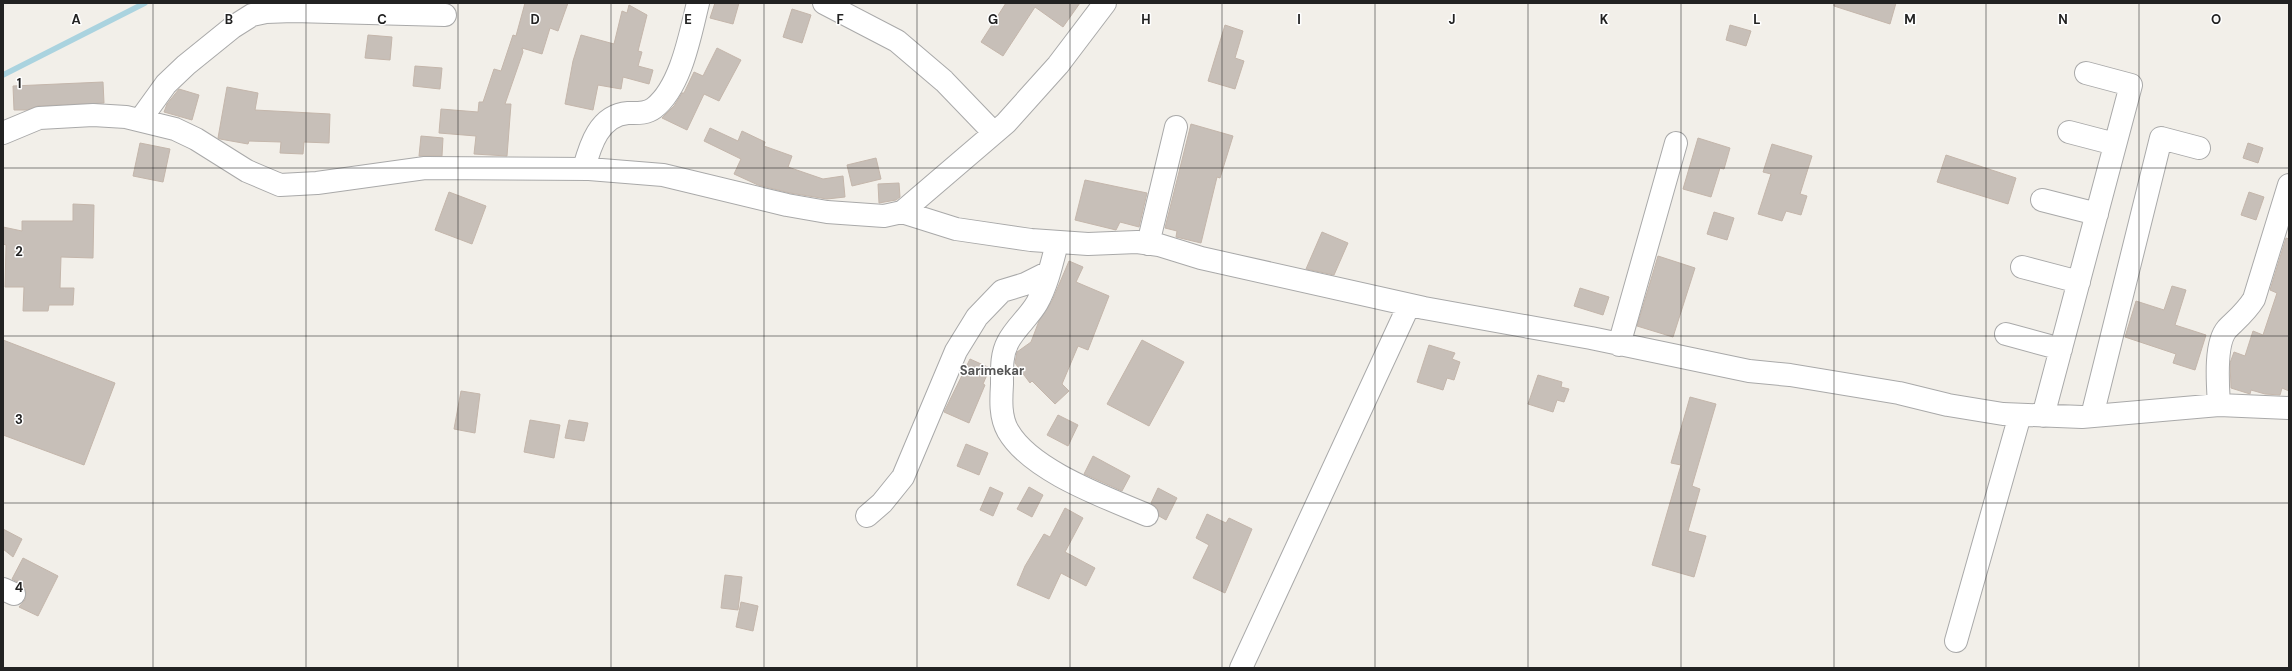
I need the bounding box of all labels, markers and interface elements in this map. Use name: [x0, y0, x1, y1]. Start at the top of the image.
text: A: [71, 11, 81, 28]
text: B: [225, 11, 233, 28]
text: C: [377, 11, 387, 28]
text: D: [530, 11, 540, 28]
text: E: [684, 11, 692, 28]
text: F: [836, 11, 844, 28]
text: G: [988, 11, 998, 28]
text: H: [1141, 11, 1151, 28]
text: I: [1297, 11, 1301, 28]
text: J: [1448, 11, 1456, 28]
text: K: [1600, 11, 1609, 28]
text: L: [1753, 11, 1761, 28]
text: M: [1904, 11, 1916, 28]
text: N: [2058, 11, 2068, 28]
text: O: [2211, 11, 2221, 28]
text: 1: [17, 75, 21, 92]
text: 2: [15, 243, 23, 260]
district label: Sarimekar: [960, 362, 1025, 379]
text: 3: [15, 411, 23, 428]
text: 4: [15, 579, 23, 596]

